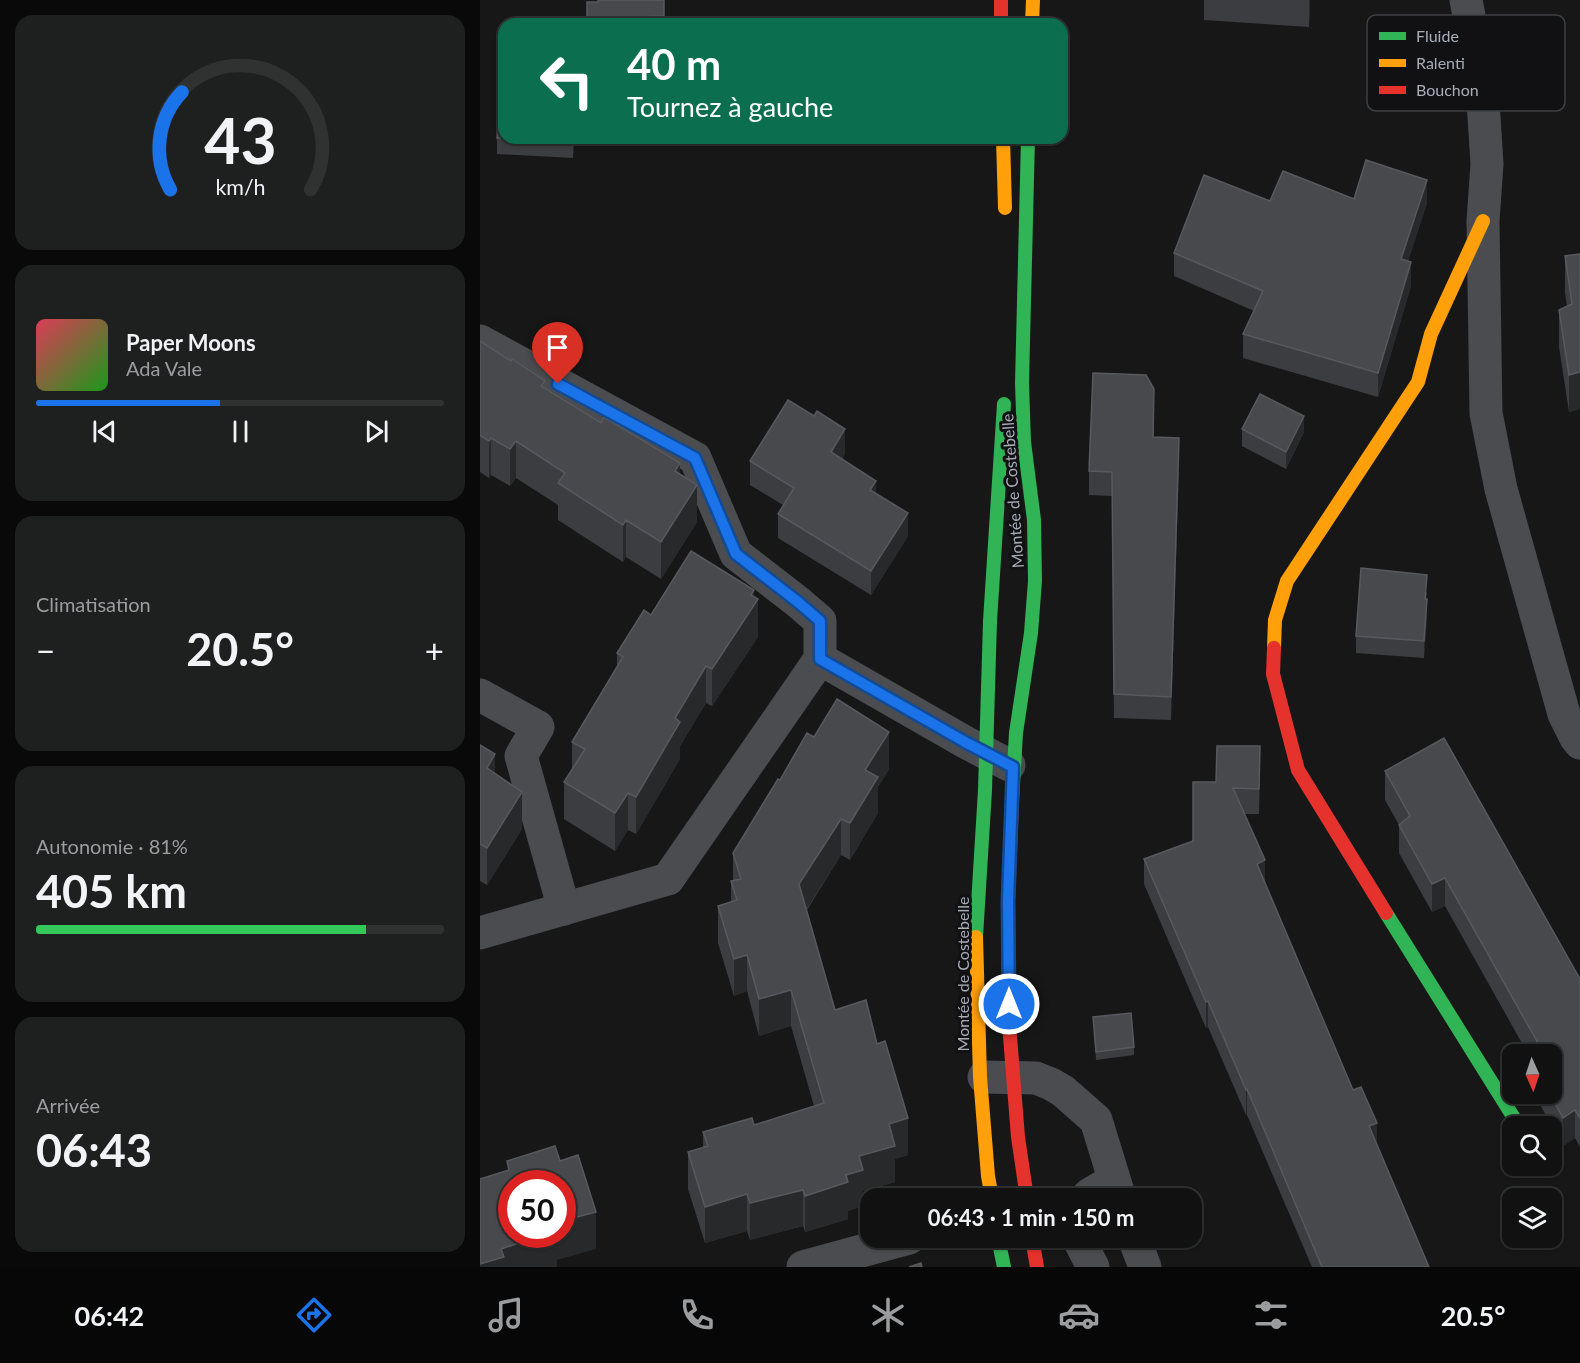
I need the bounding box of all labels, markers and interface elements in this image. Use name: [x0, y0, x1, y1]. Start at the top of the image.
legend: [1367, 15, 1565, 111]
text: Fluide: [1416, 26, 1459, 45]
text: 40 m: [627, 39, 721, 89]
icon: left: [528, 42, 606, 120]
text: Ralenti: [1416, 53, 1465, 72]
text: Bouchon: [1416, 80, 1479, 99]
text: Tournez à gauche: [627, 90, 833, 123]
text: 43: [204, 102, 276, 177]
text: km/h: [215, 174, 265, 200]
pin: [532, 322, 583, 384]
text: Paper Moons: [126, 329, 256, 356]
icon: arrive: [541, 331, 574, 364]
text: Ada Vale: [126, 356, 202, 380]
street label: Montée de Costebelle: [997, 413, 1027, 569]
icon: previous: [88, 415, 121, 448]
icon: pause: [224, 415, 257, 448]
icon: next: [360, 415, 393, 448]
text: Climatisation: [36, 592, 151, 616]
text: 20.5°: [186, 622, 294, 676]
text: −: [36, 630, 55, 670]
text: +: [425, 630, 444, 670]
text: Autonomie · 81%: [36, 834, 188, 858]
text: 405 km: [36, 864, 187, 918]
street label: Montée de Costebelle: [953, 897, 972, 1051]
position arrow: [977, 972, 1041, 1036]
north arrow: [1502, 1044, 1562, 1104]
map controls: [1502, 1044, 1562, 1248]
text: Arrivée: [36, 1093, 100, 1117]
button: search: [1502, 1116, 1562, 1176]
text: 06:43: [36, 1123, 152, 1177]
speed limit sign: 50: [498, 1170, 576, 1248]
button: layers: [1502, 1188, 1562, 1248]
text: 06:43 · 1 min · 150 m: [928, 1204, 1134, 1231]
icon: directions: [293, 1294, 335, 1336]
icon: music: [485, 1294, 527, 1336]
icon: phone: [676, 1294, 718, 1336]
icon: climate: [867, 1294, 909, 1336]
icon: car: [1058, 1294, 1100, 1336]
icon: filters: [1250, 1294, 1292, 1336]
text: 06:42: [75, 1299, 144, 1332]
text: 20.5°: [1441, 1299, 1505, 1332]

